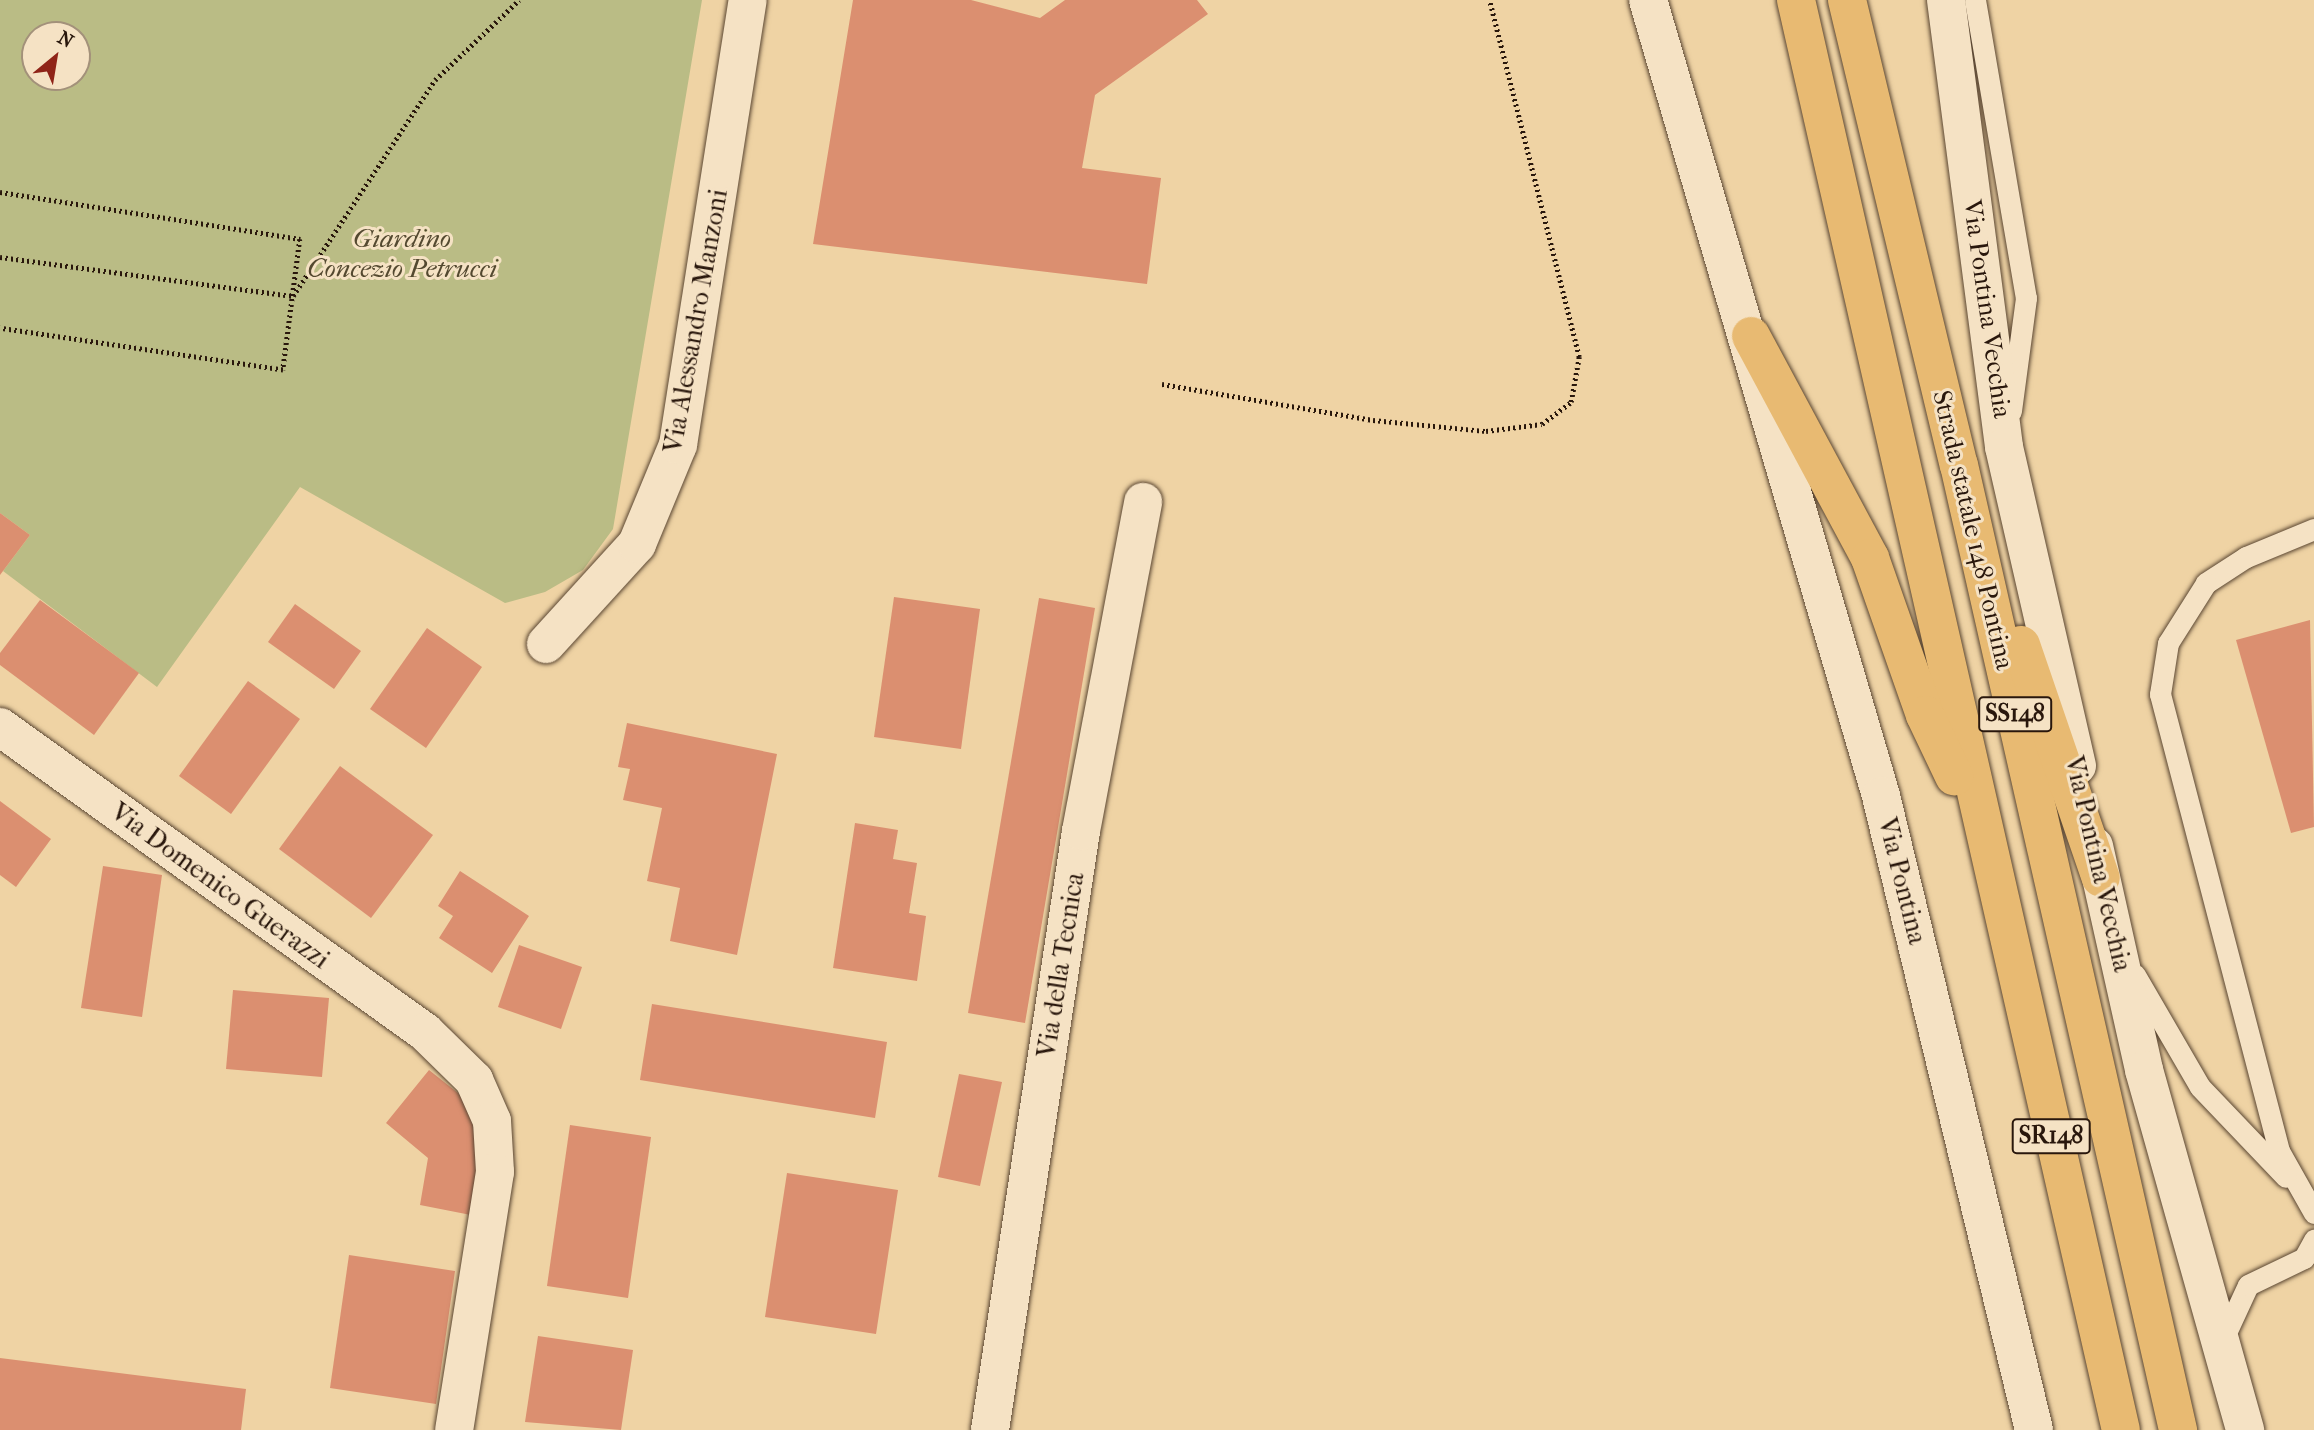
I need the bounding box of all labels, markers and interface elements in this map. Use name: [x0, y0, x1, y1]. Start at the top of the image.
north arrow: [21, 21, 91, 91]
text: N: [54, 26, 77, 53]
street label: Via Alessandro Manzoni: [657, 187, 735, 455]
street label: Via Pontina Vecchia: [1956, 198, 2018, 420]
park label: Giardino Concezio Petrucci: [307, 223, 497, 284]
street label: Strada statale 148 Pontina: [1926, 387, 2020, 673]
road number: SS148: [1976, 694, 2054, 734]
street label: Via Pontina Vecchia: [2058, 753, 2138, 975]
street label: Via Domenico Guerazzi: [105, 796, 335, 976]
street label: Via Pontina: [1871, 815, 1933, 947]
street label: Via della Tecnica: [1031, 870, 1091, 1060]
road number: SR148: [2011, 1116, 2091, 1156]

